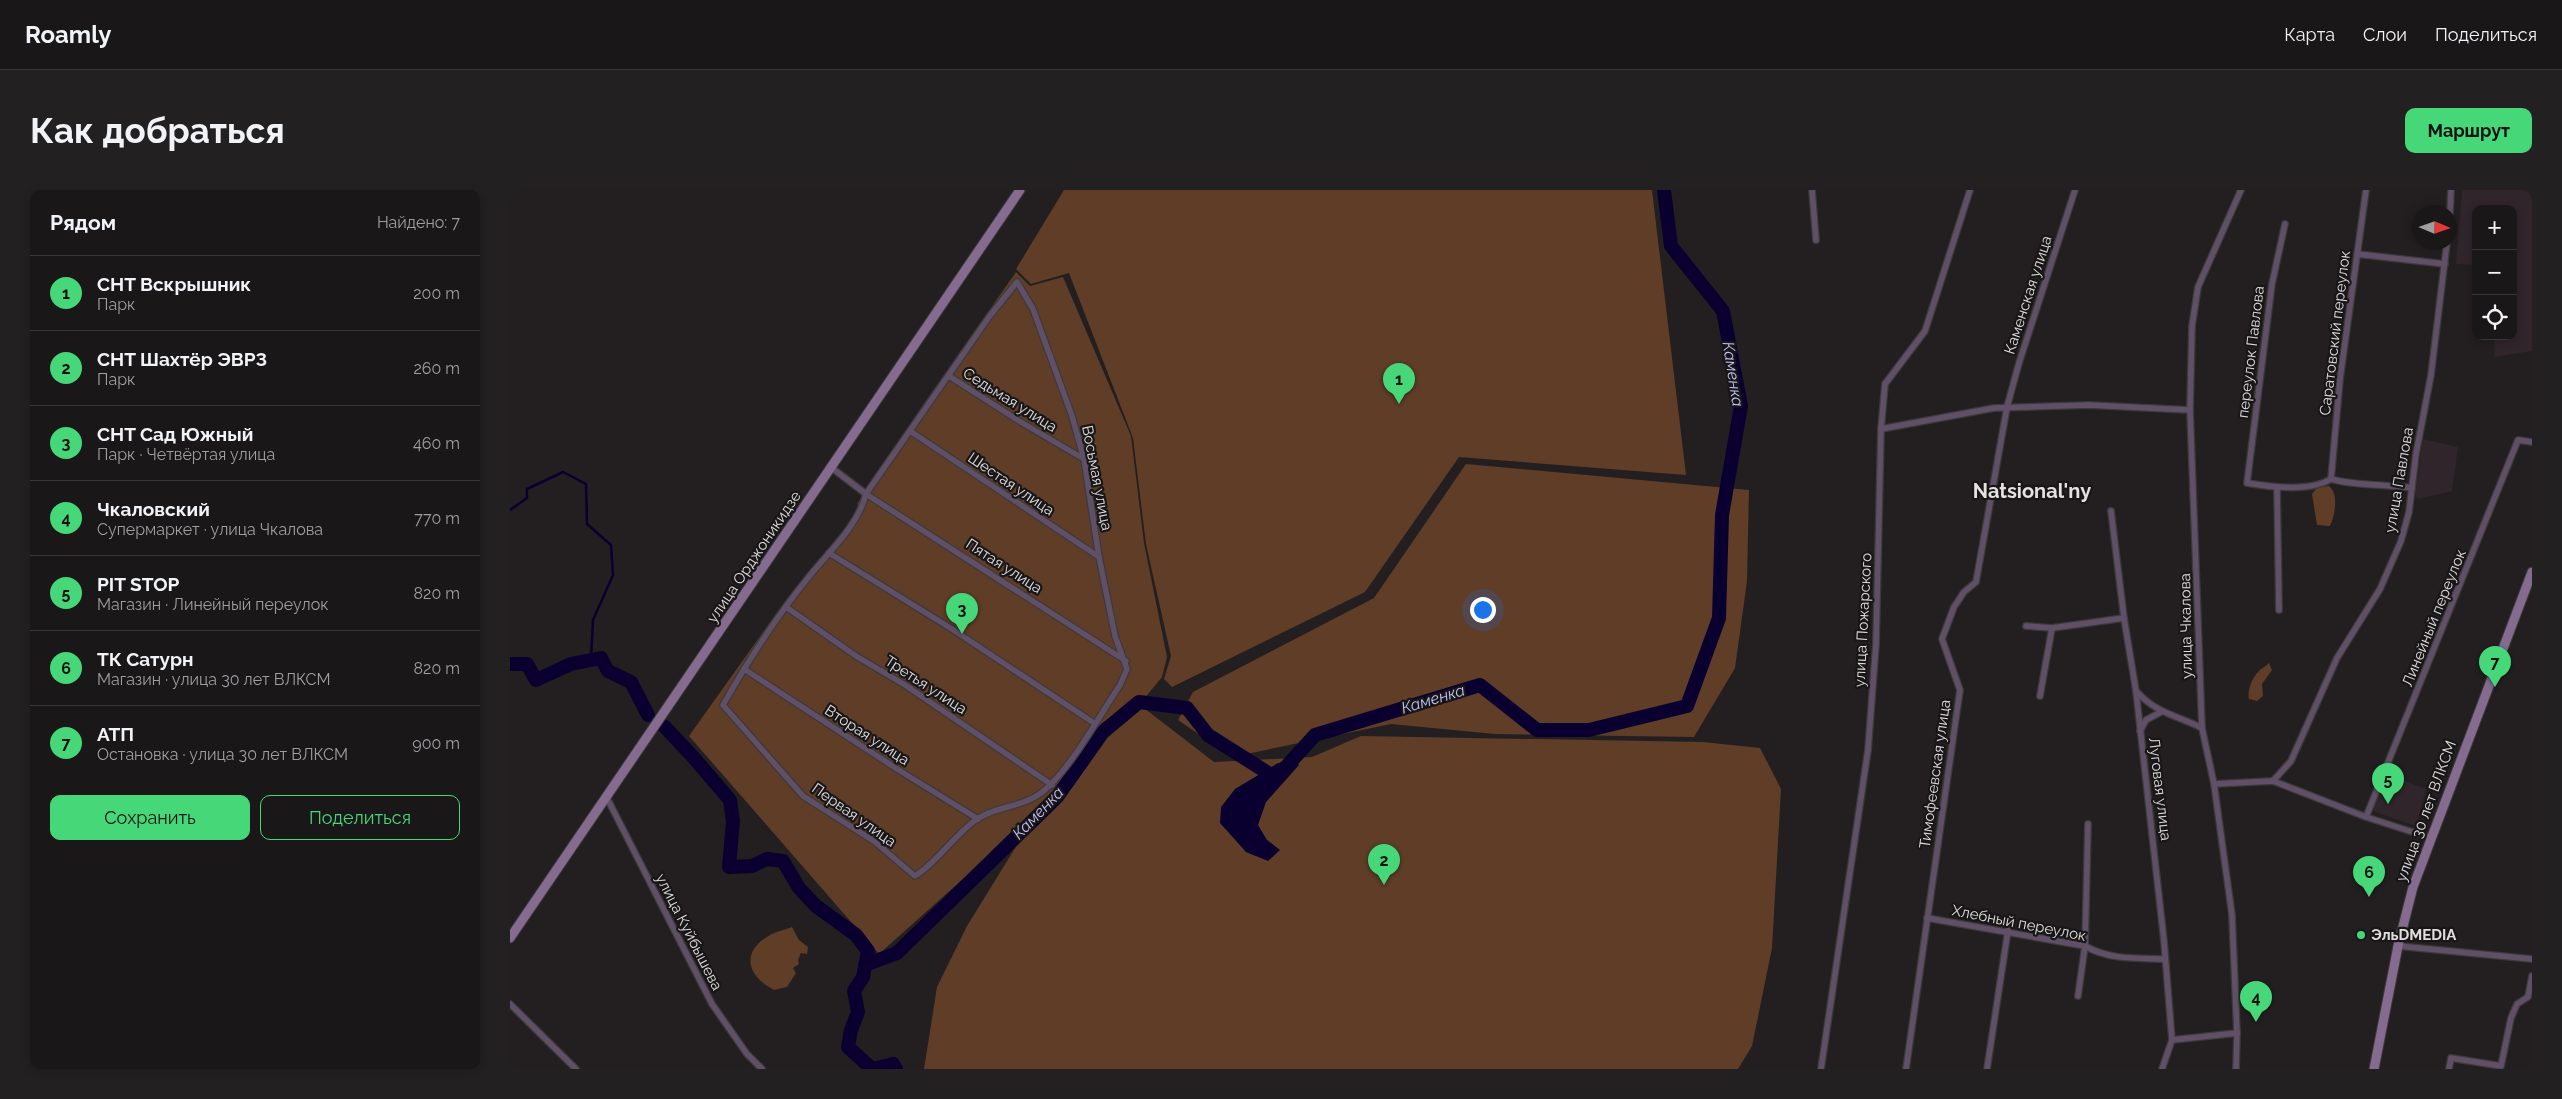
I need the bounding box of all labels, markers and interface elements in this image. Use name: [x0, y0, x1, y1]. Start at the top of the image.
text: Roamly: [25, 20, 111, 49]
text: Карта: [2284, 24, 2335, 45]
text: Слои: [2363, 24, 2407, 45]
text: Поделиться: [2435, 24, 2537, 45]
button: Маршрут: [2405, 108, 2532, 153]
text: Как добраться: [30, 110, 285, 151]
north arrow: [2412, 205, 2457, 250]
map controls: [2472, 205, 2517, 340]
button: +: [2472, 205, 2517, 250]
text: Рядом: [50, 210, 116, 235]
text: Найдено: 7: [377, 213, 460, 232]
street label: Каменская улица: [2000, 233, 2056, 357]
street label: Саратовский переулок: [2316, 249, 2354, 417]
button: −: [2472, 250, 2517, 295]
text: СНТ Вскрышник: [97, 273, 251, 295]
text: 1: [62, 284, 70, 303]
text: 200 m: [413, 284, 460, 303]
street label: переулок Павлова: [2234, 285, 2268, 419]
text: Парк: [97, 295, 135, 314]
button: locate: [2472, 295, 2517, 340]
water label: Каменка: [1718, 340, 1748, 408]
text: СНТ Шахтёр ЭВРЗ: [97, 348, 267, 370]
text: 2: [61, 359, 71, 378]
text: 260 m: [413, 359, 460, 378]
pin: 1: [1383, 363, 1415, 404]
street label: Седьмая улица: [960, 364, 1060, 436]
text: Парк: [97, 370, 135, 389]
text: СНТ Сад Южный: [97, 423, 253, 445]
street label: Восьмая улица: [1078, 424, 1116, 532]
street label: улица Павлова: [2381, 426, 2417, 534]
text: 3: [62, 434, 70, 453]
text: 460 m: [413, 434, 460, 453]
text: Парк · Четвёртая улица: [97, 445, 275, 464]
street label: Шестая улица: [964, 449, 1058, 519]
district label: Natsional'ny: [1973, 479, 2091, 503]
street label: улица Орджоникидзе: [703, 488, 805, 626]
text: Чкаловский: [97, 498, 210, 520]
text: 4: [61, 509, 71, 528]
text: 770 m: [414, 509, 460, 528]
text: Супермаркет · улица Чкалова: [97, 520, 323, 539]
street label: Пятая улица: [962, 535, 1046, 597]
street label: Линейный переулок: [2398, 547, 2470, 689]
street label: улица Пожарского: [1850, 552, 1876, 688]
text: PIT STOP: [97, 573, 179, 595]
street label: улица Чкалова: [2176, 573, 2196, 679]
text: 5: [62, 584, 70, 603]
text: 820 m: [414, 584, 460, 603]
pin: 3: [946, 593, 978, 634]
text: Магазин · Линейный переулок: [97, 595, 329, 614]
your location: [1470, 597, 1496, 623]
pin: 7: [2479, 646, 2511, 687]
text: ТК Сатурн: [97, 648, 193, 670]
street label: Третья улица: [882, 652, 970, 718]
text: 6: [61, 659, 71, 678]
text: 820 m: [414, 659, 460, 678]
text: Магазин · улица 30 лет ВЛКСМ: [97, 670, 331, 689]
water label: Каменка: [1399, 680, 1467, 718]
street label: Тимофеевская улица: [1916, 698, 1954, 850]
street label: Вторая улица: [821, 701, 913, 769]
text: АТП: [97, 723, 134, 745]
text: 7: [62, 734, 70, 753]
text: 900 m: [412, 734, 460, 753]
street label: Луговая улица: [2145, 736, 2175, 842]
street label: улица 30 лет ВЛКСМ: [2392, 738, 2460, 884]
text: Остановка · улица 30 лет ВЛКСМ: [97, 745, 348, 764]
pin: 5: [2372, 763, 2404, 804]
street label: Первая улица: [808, 779, 900, 851]
water label: Каменка: [1008, 783, 1068, 843]
button: Сохранить: [50, 795, 250, 840]
button: Поделиться: [260, 795, 460, 840]
pin: 2: [1368, 844, 1400, 885]
pin: 6: [2353, 856, 2385, 897]
street label: улица Куйбышева: [652, 871, 726, 993]
street label: Хлебный переулок: [1950, 901, 2088, 945]
place label: ЭльDMEDIA: [2371, 926, 2457, 944]
marker: ЭльDMEDIA: [2355, 929, 2367, 941]
pin: 4: [2240, 981, 2272, 1022]

